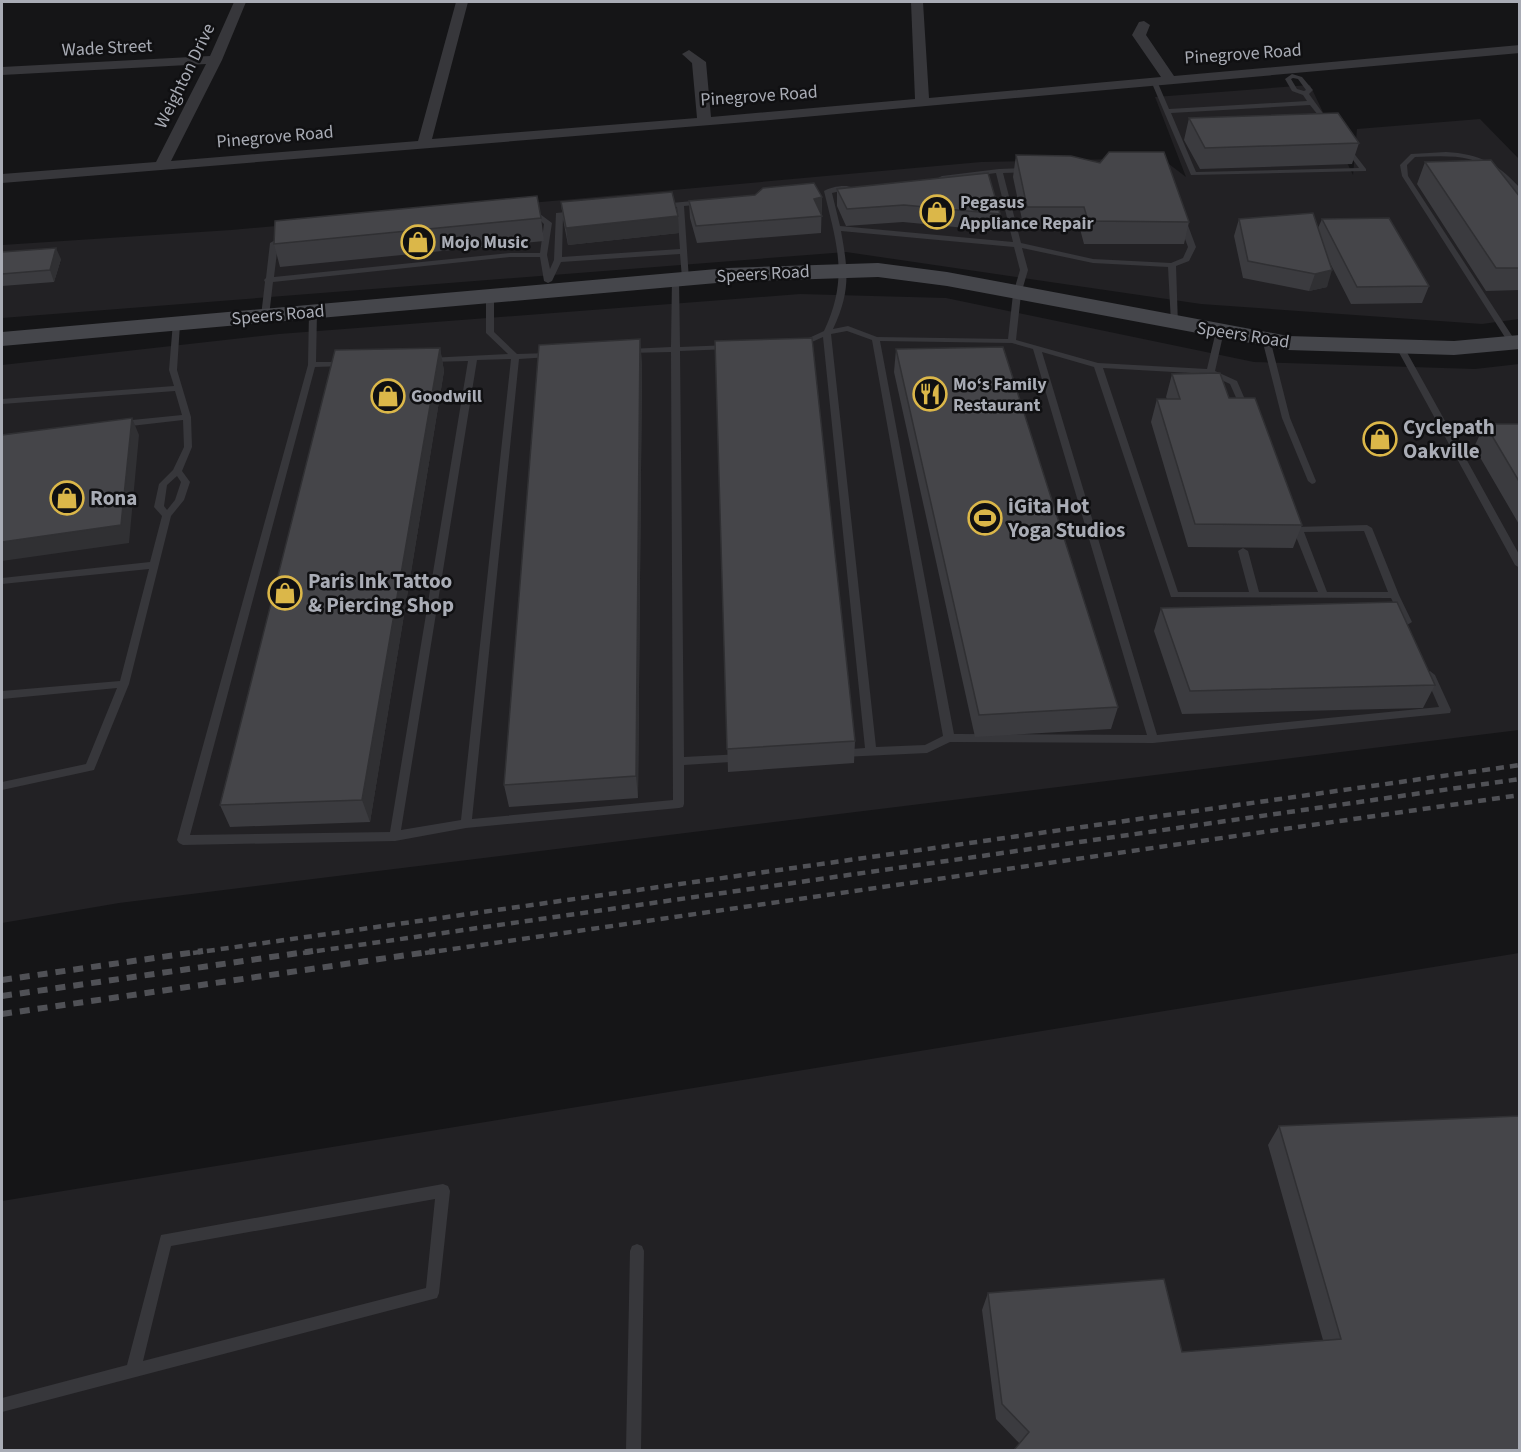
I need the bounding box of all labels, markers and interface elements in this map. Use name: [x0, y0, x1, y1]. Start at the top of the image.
street label: Weighton Drive: [149, 19, 221, 133]
street label: Wade Street: [61, 33, 153, 63]
street label: Pinegrove Road: [1183, 37, 1303, 71]
street label: Pinegrove Road: [699, 79, 819, 113]
street label: Pinegrove Road: [215, 119, 335, 155]
place label: Pegasus Appliance Repair: [959, 190, 1094, 236]
shop icon: Pegasus Appliance Repair: [919, 194, 955, 230]
shop icon: Mojo Music: [400, 224, 436, 260]
place label: Mojo Music: [441, 230, 529, 255]
street label: Speers Road: [716, 259, 810, 289]
street label: Speers Road: [230, 298, 326, 332]
street label: Speers Road: [1195, 315, 1291, 355]
place label: Mo‘s Family Restaurant: [953, 372, 1047, 418]
restaurant icon: Mo‘s Family Restaurant: [912, 376, 948, 412]
shop icon: Goodwill: [370, 378, 406, 414]
place label: Goodwill: [411, 384, 482, 409]
place label: Cyclepath Oakville: [1403, 412, 1495, 466]
shop icon: Cyclepath Oakville: [1362, 421, 1398, 457]
shop icon: Rona: [49, 480, 85, 516]
place label: Rona: [90, 483, 137, 513]
place label: iGita Hot Yoga Studios: [1007, 491, 1125, 545]
sports icon: iGita Hot Yoga Studios: [967, 500, 1003, 536]
place label: Paris Ink Tattoo & Piercing Shop: [308, 566, 454, 620]
shop icon: Paris Ink Tattoo & Piercing Shop: [267, 575, 303, 611]

